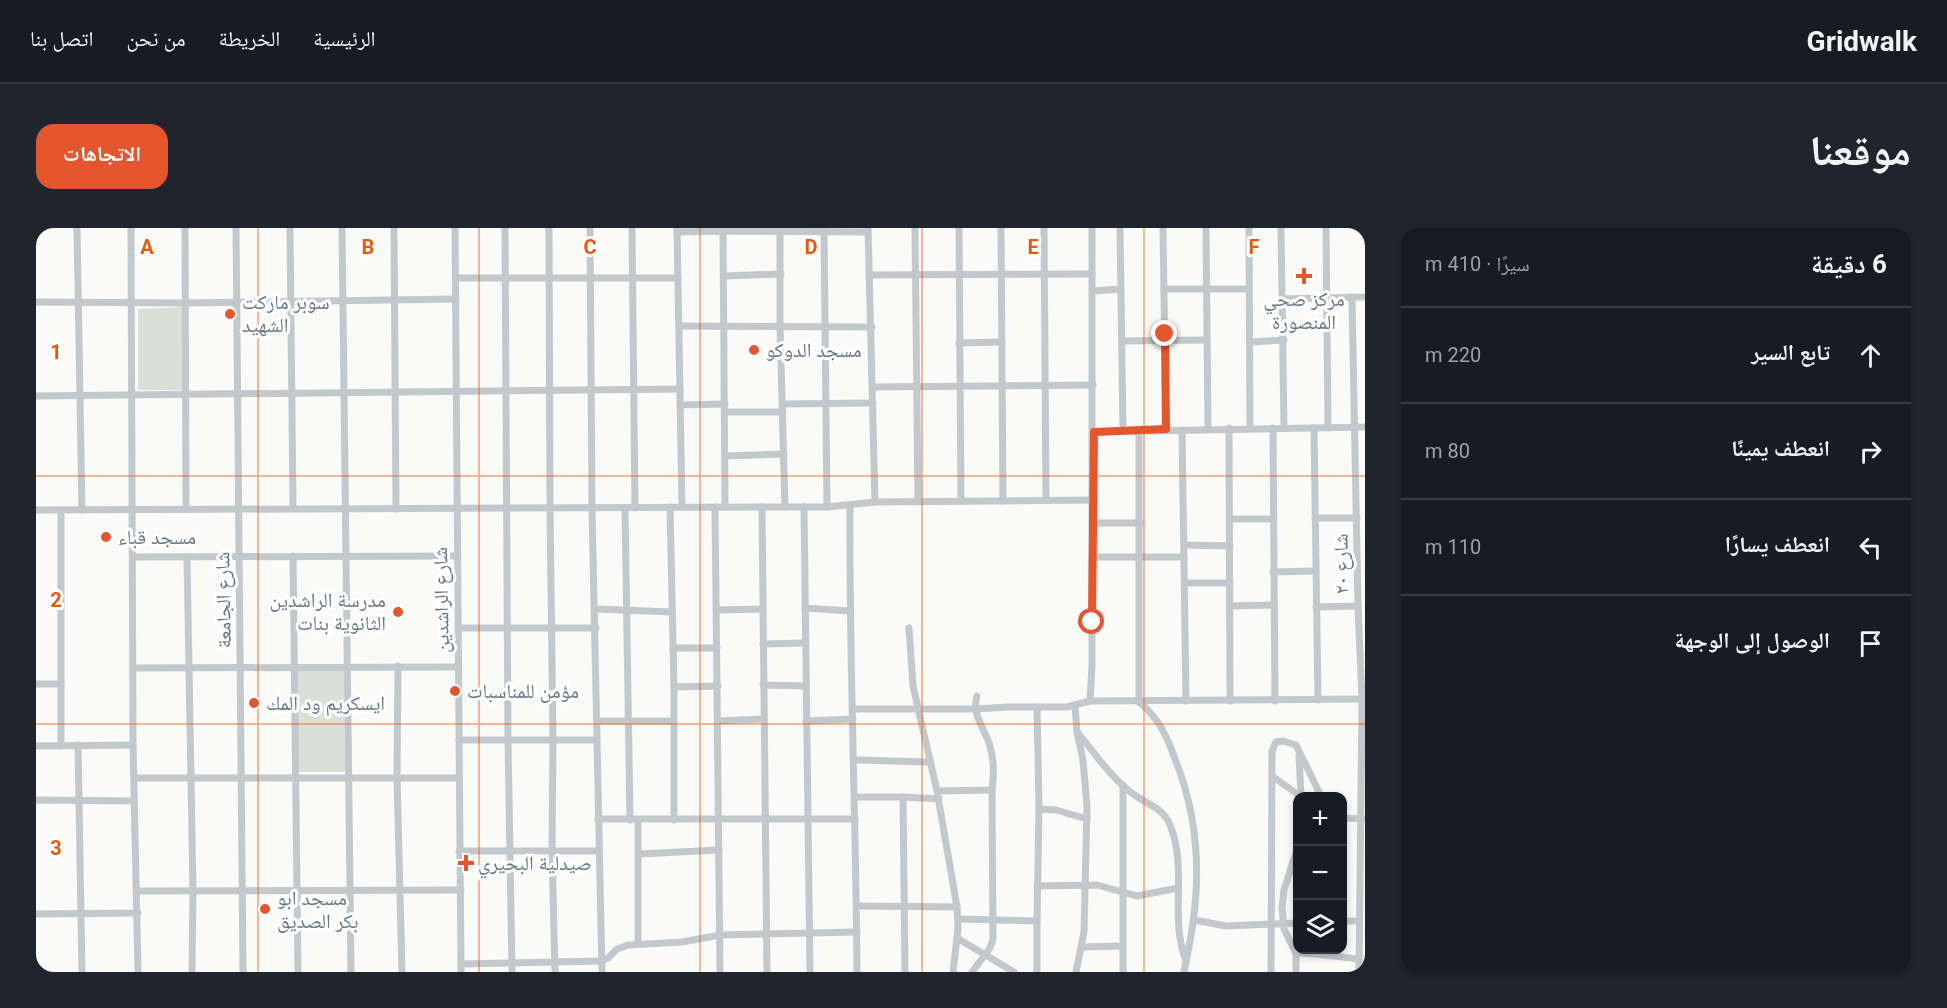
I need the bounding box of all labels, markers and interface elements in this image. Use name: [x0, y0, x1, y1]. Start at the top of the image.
text: Gridwalk: [1807, 25, 1917, 58]
text: اتصل بنا: [30, 27, 93, 51]
text: من نحن: [126, 27, 186, 51]
text: الخريطة: [219, 27, 280, 51]
text: الرئيسية: [313, 27, 376, 51]
button: الاتجاهات: [36, 124, 168, 189]
text: موقعنا: [1810, 126, 1911, 175]
text: A: [140, 235, 154, 259]
text: B: [362, 235, 374, 259]
text: C: [583, 235, 597, 259]
text: D: [805, 235, 818, 259]
text: E: [1027, 235, 1039, 259]
text: F: [1249, 235, 1260, 259]
text: 6 دقيقة: [1811, 249, 1887, 279]
text: سيرًا · 410 m: [1425, 252, 1530, 276]
marker: مركز صحي المنصورة: [1295, 267, 1313, 285]
place label: مركز صحي المنصورة: [1263, 287, 1345, 334]
place label: سوبر ماركت الشهيد: [242, 290, 330, 337]
marker: سوبر ماركت الشهيد: [223, 307, 237, 321]
route end: [1151, 320, 1177, 346]
place label: مسجد الدوكو: [766, 338, 862, 362]
icon: ahead: [1854, 339, 1887, 372]
text: 1: [50, 340, 62, 364]
text: تابع السير: [1751, 340, 1830, 365]
marker: مسجد الدوكو: [747, 343, 761, 357]
text: 220 m: [1425, 343, 1481, 367]
icon: right: [1854, 435, 1887, 468]
text: انعطف يمينًا: [1731, 436, 1830, 461]
text: 80 m: [1425, 439, 1470, 463]
place label: مسجد قباء: [118, 525, 196, 549]
marker: مسجد قباء: [99, 530, 113, 544]
icon: left: [1854, 531, 1887, 564]
text: انعطف يسارًا: [1725, 532, 1830, 557]
street label: شارع ٢٠: [1328, 533, 1355, 595]
text: 110 m: [1425, 535, 1481, 559]
street label: شارع الراشدين: [428, 547, 455, 653]
street label: شارع الجامعة: [210, 551, 237, 649]
text: 2: [50, 588, 62, 612]
place label: مدرسة الراشدين الثانوية بنات: [269, 588, 386, 635]
marker: مدرسة الراشدين الثانوية بنات: [391, 605, 405, 619]
route start: [1078, 608, 1104, 634]
icon: arrive: [1854, 627, 1887, 660]
text: الوصول إلى الوجهة: [1674, 628, 1830, 653]
place label: مؤمن للمناسبات: [467, 679, 579, 703]
marker: مؤمن للمناسبات: [448, 684, 462, 698]
place label: ايسكريم ود المك: [266, 691, 385, 717]
marker: ايسكريم ود المك: [247, 696, 261, 710]
map controls: [1293, 792, 1347, 954]
button: +: [1293, 792, 1347, 846]
text: 3: [50, 836, 62, 860]
button: −: [1293, 846, 1347, 900]
place label: صيدلية البحيري: [478, 851, 592, 879]
marker: صيدلية البحيري: [459, 856, 473, 870]
place label: مسجد ابو بكر الصديق: [277, 886, 358, 933]
button: layers: [1293, 900, 1347, 954]
marker: مسجد ابو بكر الصديق: [258, 902, 272, 916]

